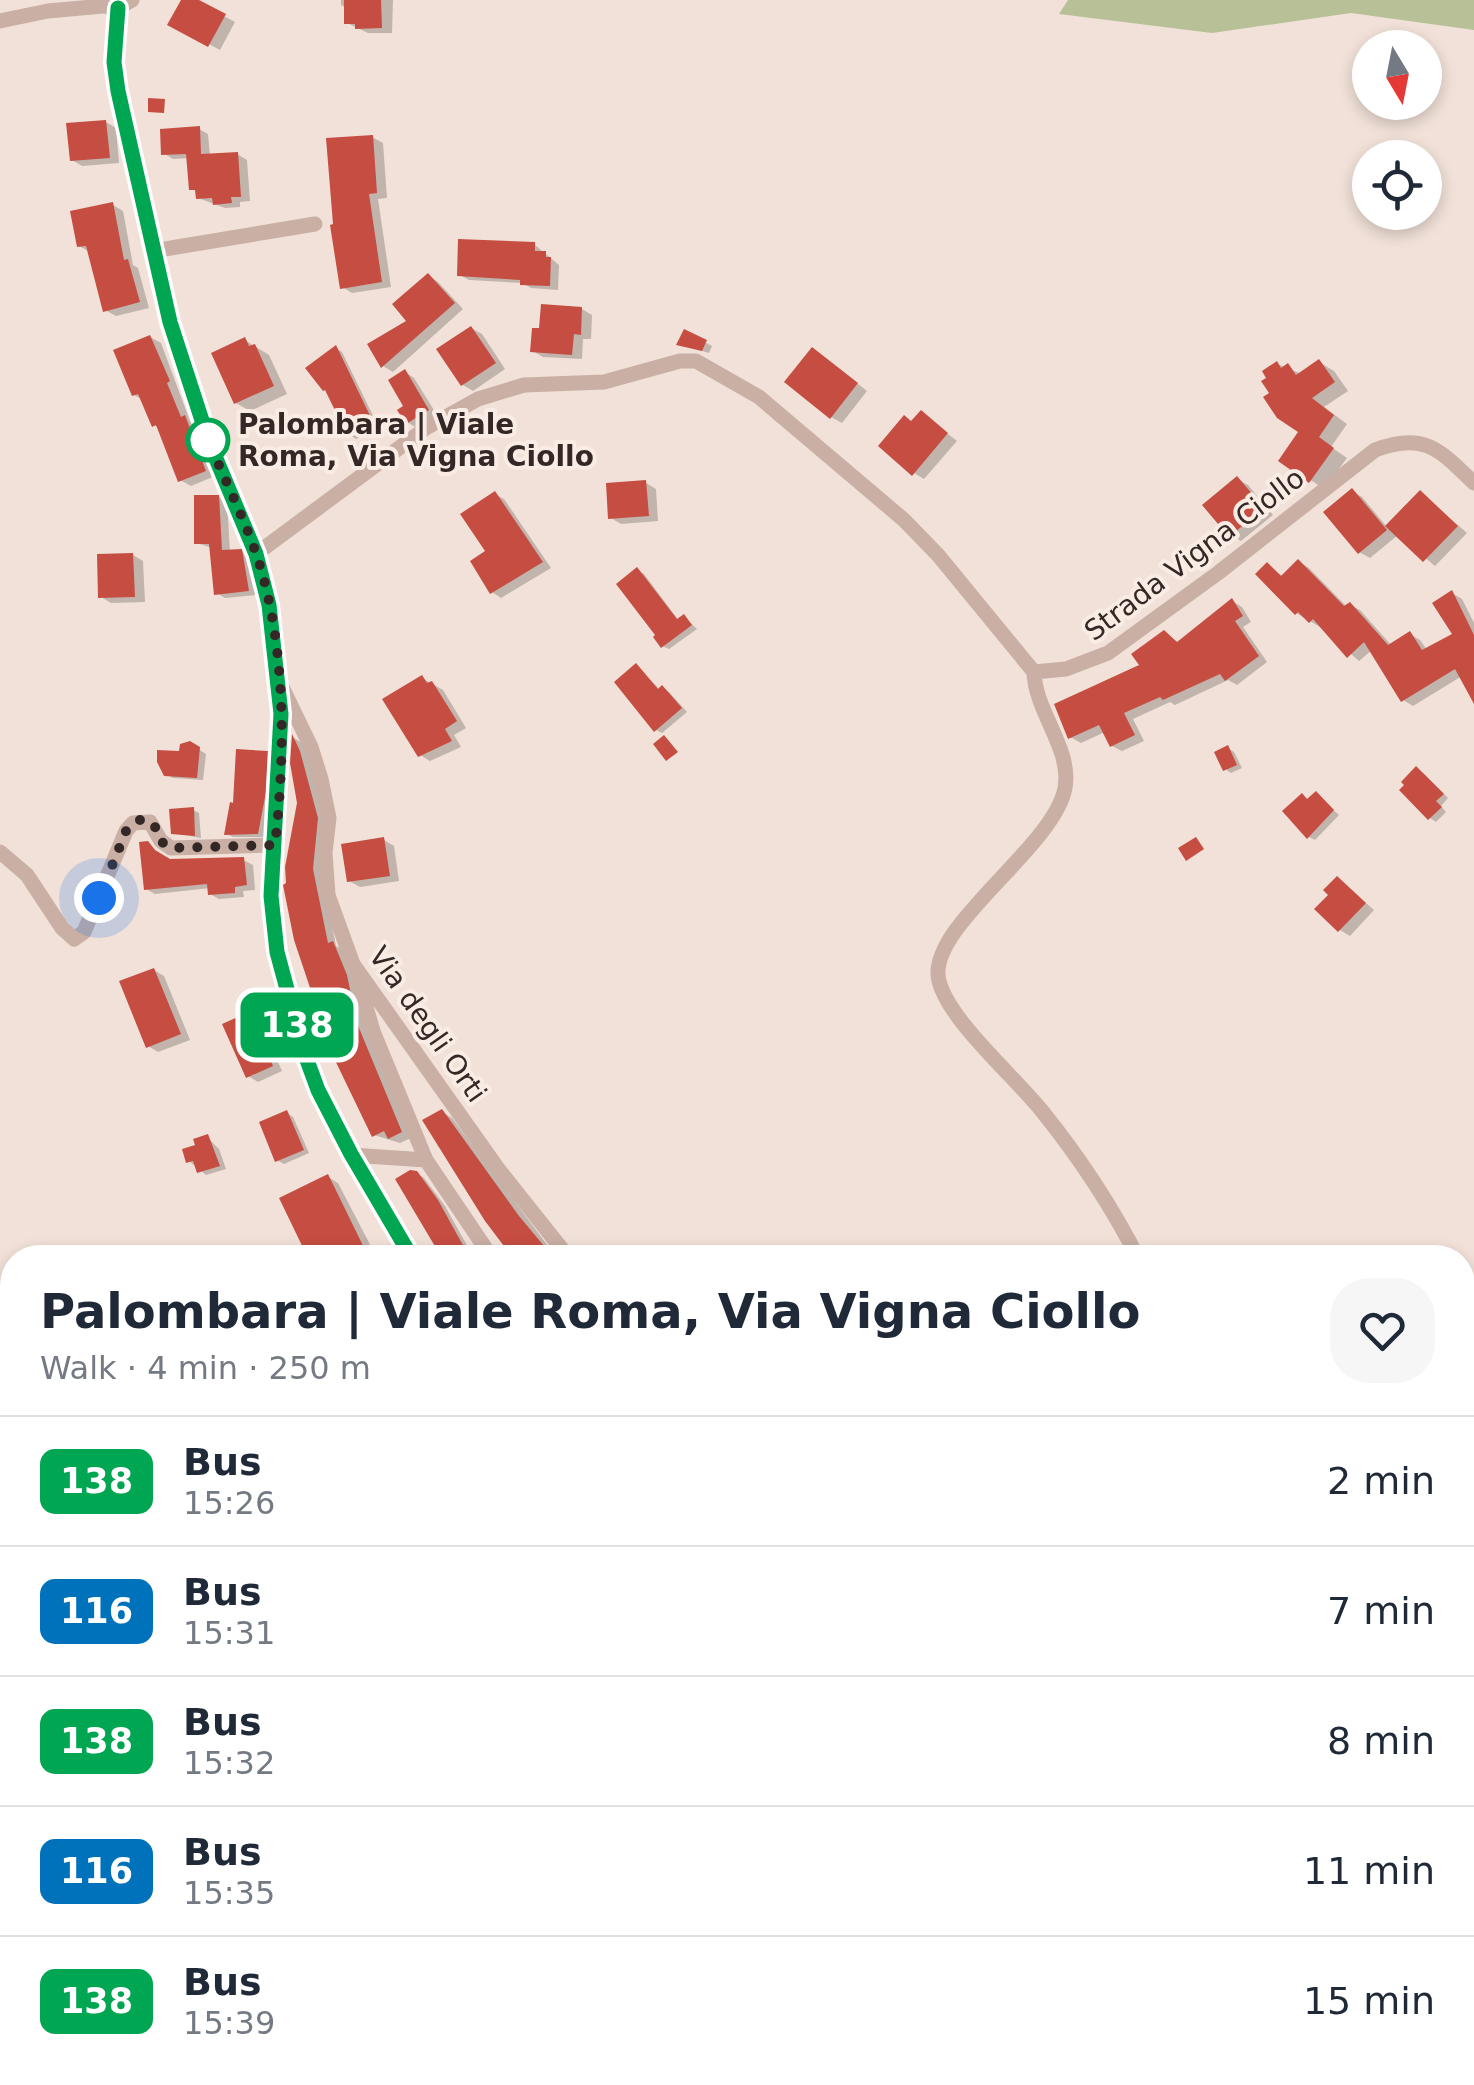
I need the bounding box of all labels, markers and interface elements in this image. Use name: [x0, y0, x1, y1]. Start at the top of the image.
north arrow: [1352, 30, 1442, 120]
map controls: [1352, 30, 1442, 230]
button: locate: [1352, 140, 1442, 230]
place label: Palombara | Viale Roma, Via Vigna Ciollo: [238, 408, 594, 473]
marker: Palombara | Viale Roma, Via Vigna Ciollo: [187, 419, 229, 461]
street label: Strada Vigna Ciollo: [1078, 461, 1311, 648]
your location: [74, 873, 124, 923]
street label: Via degli Orti: [362, 940, 493, 1108]
line badge: 138: [240, 992, 354, 1058]
text: 138: [260, 1005, 334, 1045]
button: heart: [1330, 1278, 1435, 1383]
text: Palombara | Viale Roma, Via Vigna Ciollo: [40, 1283, 1140, 1339]
text: Walk · 4 min · 250 m: [40, 1349, 371, 1387]
text: Bus: [183, 1440, 262, 1484]
text: 2 min: [1327, 1459, 1435, 1503]
text: 138: [60, 1461, 133, 1501]
text: 15:26: [183, 1484, 275, 1522]
text: Bus: [183, 1570, 262, 1614]
text: 7 min: [1327, 1589, 1435, 1633]
text: 116: [60, 1591, 133, 1631]
text: 15:31: [183, 1614, 275, 1652]
text: Bus: [183, 1700, 262, 1744]
text: 8 min: [1327, 1719, 1435, 1763]
text: 138: [60, 1721, 133, 1761]
text: 15:32: [183, 1744, 275, 1782]
text: Bus: [183, 1830, 262, 1874]
text: 11 min: [1303, 1849, 1435, 1893]
text: 116: [60, 1851, 133, 1891]
text: 15:35: [183, 1874, 275, 1912]
text: Bus: [183, 1960, 262, 2004]
text: 15 min: [1303, 1979, 1435, 2023]
text: 138: [60, 1981, 133, 2021]
text: 15:39: [183, 2004, 275, 2042]

